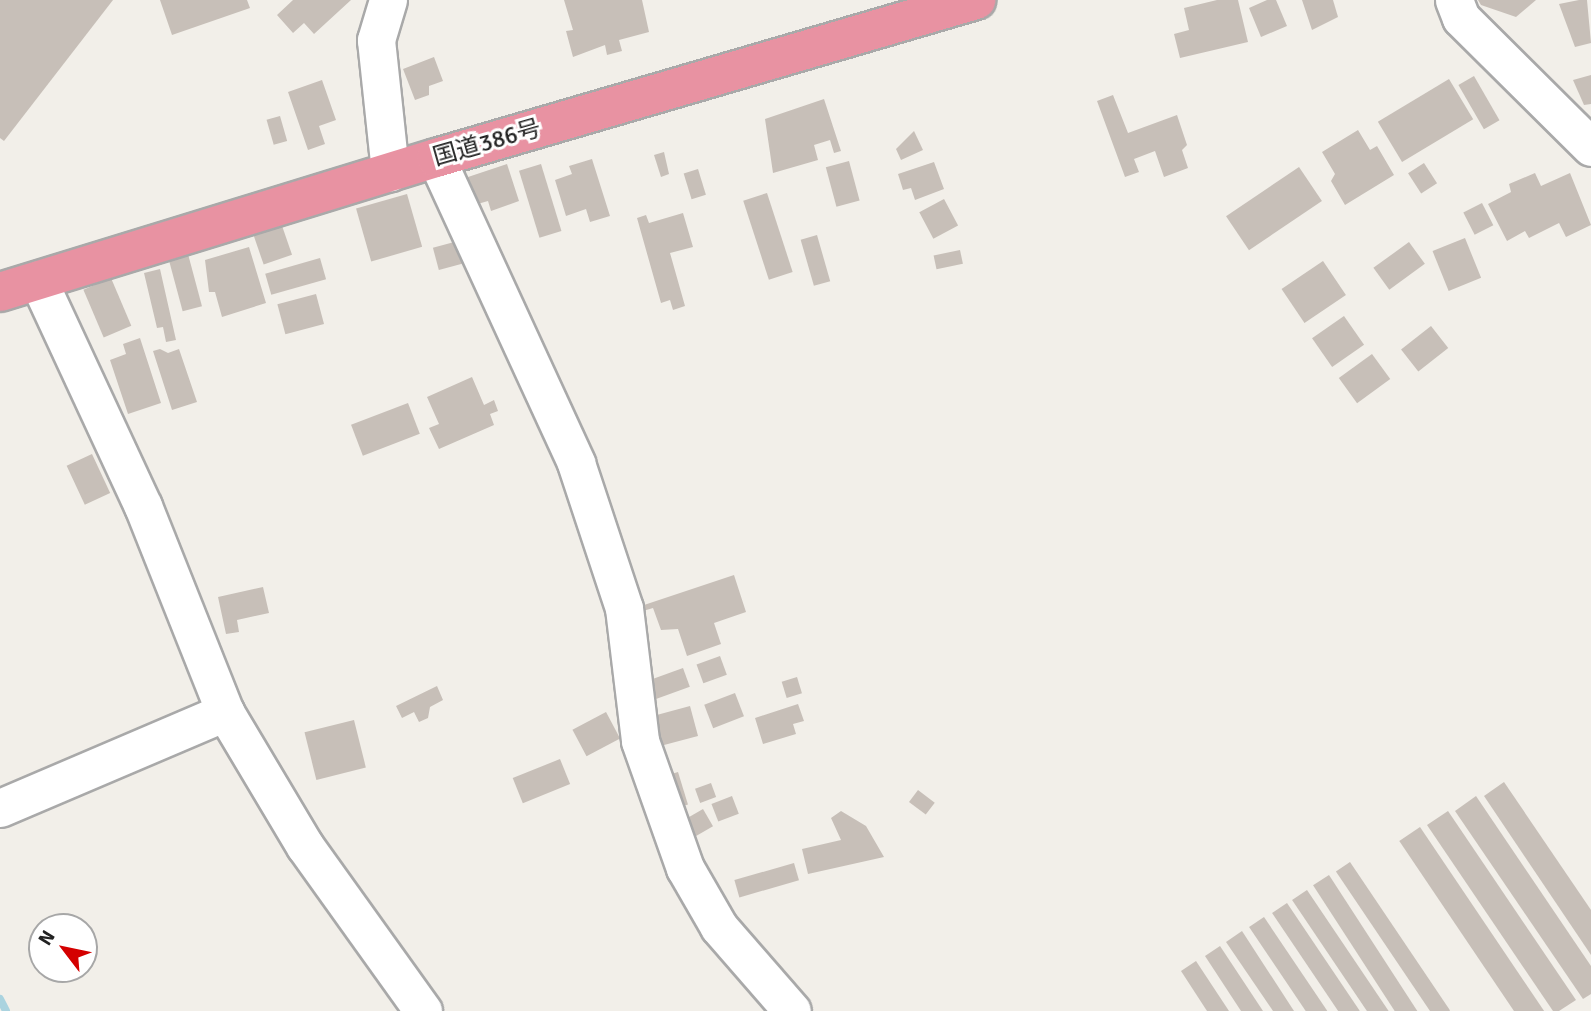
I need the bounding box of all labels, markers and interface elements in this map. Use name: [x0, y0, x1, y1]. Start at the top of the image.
street label: 国道386号: [430, 114, 544, 172]
north arrow: [28, 913, 98, 983]
text: N: [33, 926, 61, 950]

